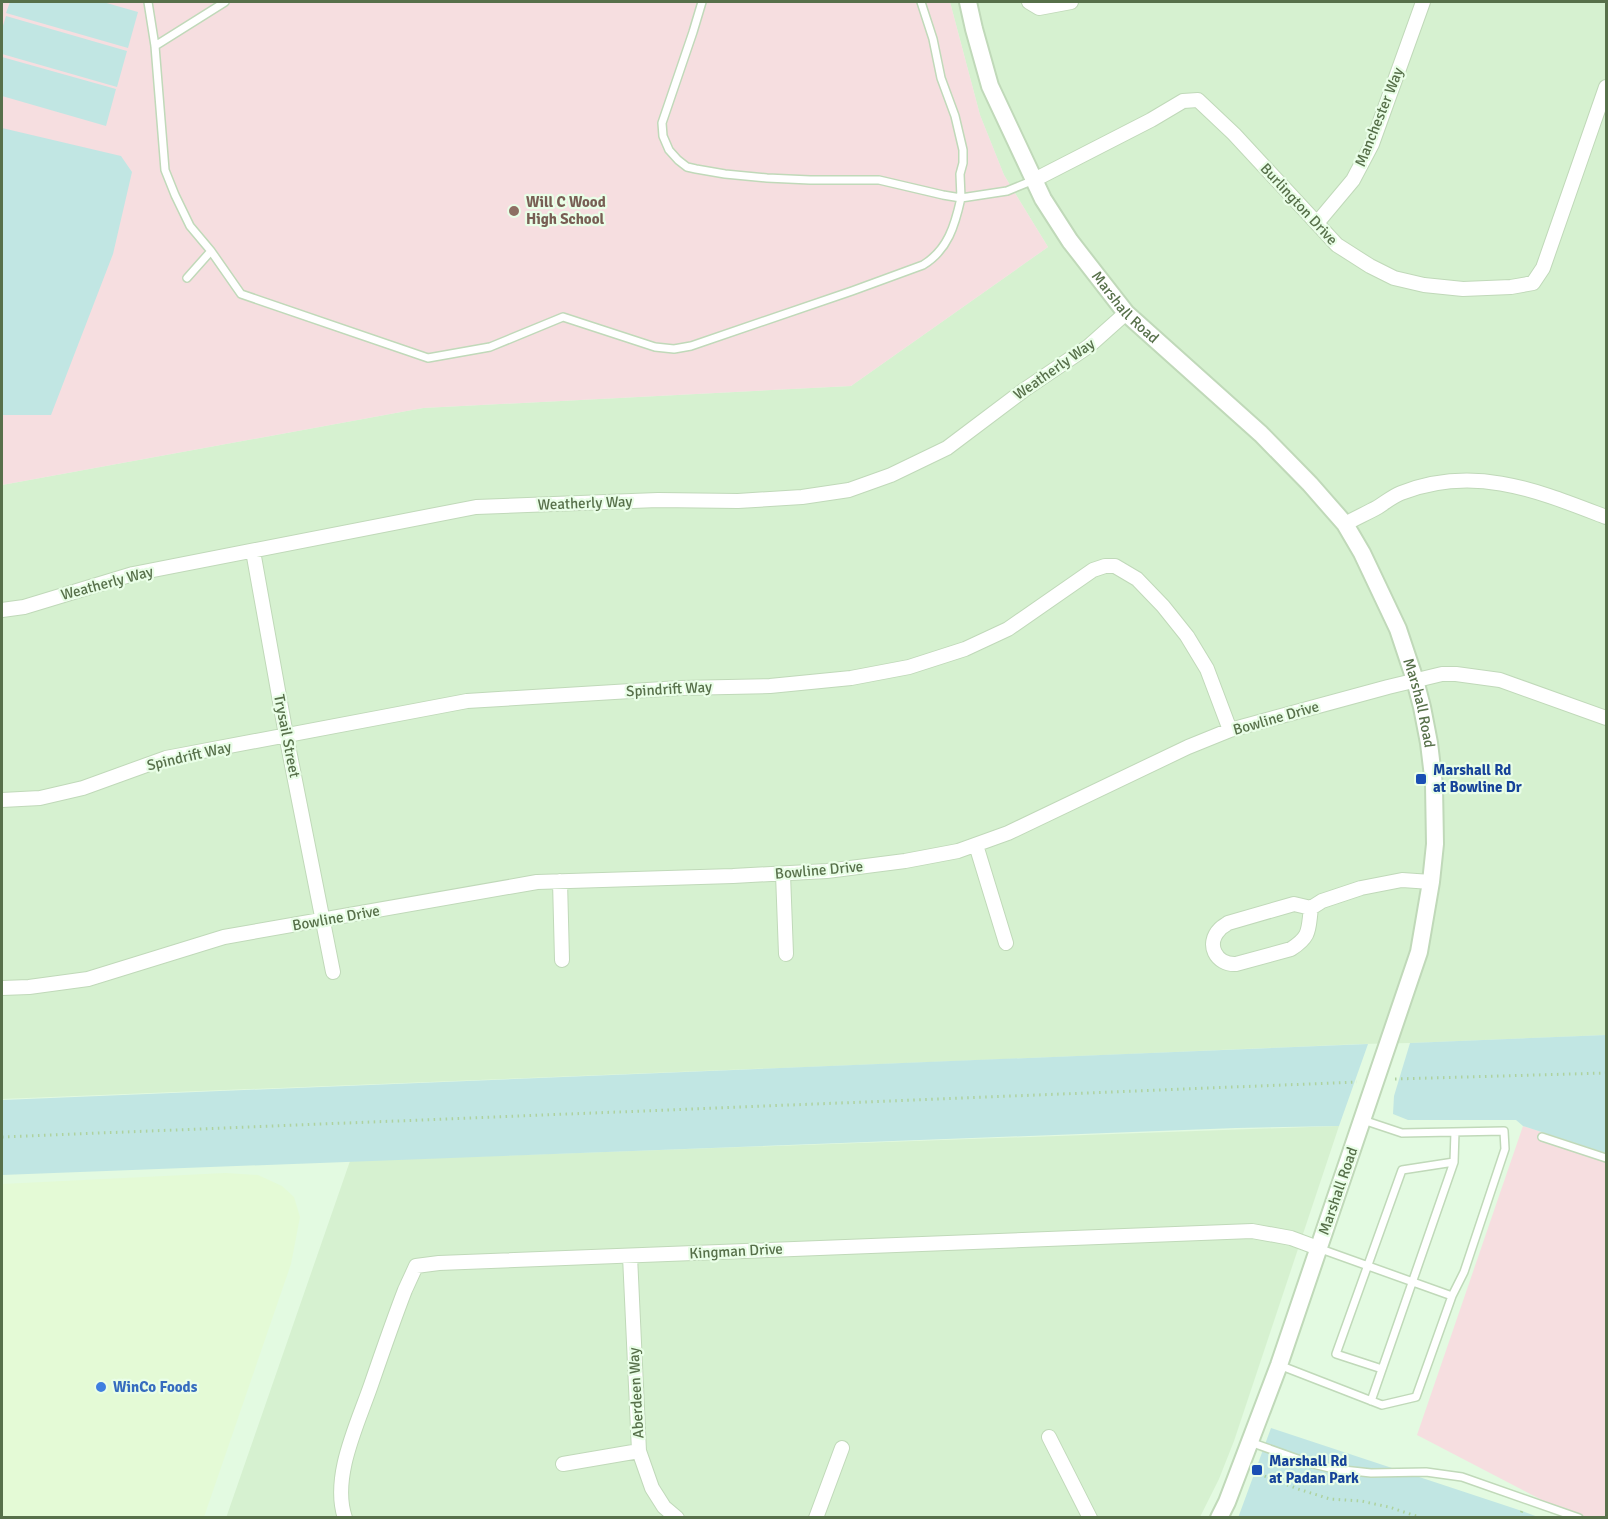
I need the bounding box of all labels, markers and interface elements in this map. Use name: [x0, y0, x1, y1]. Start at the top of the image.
street label: Manchester Way: [1351, 65, 1407, 169]
street label: Burlington Drive: [1257, 159, 1341, 249]
place label: Will C Wood High School: [526, 193, 606, 228]
marker: Will C Wood High School: [507, 204, 521, 218]
street label: Marshall Road: [1088, 267, 1163, 347]
street label: Weatherly Way: [1010, 334, 1098, 404]
street label: Weatherly Way: [537, 492, 633, 514]
street label: Weatherly Way: [59, 562, 155, 604]
street label: Marshall Road: [1399, 656, 1438, 749]
street label: Spindrift Way: [626, 678, 712, 700]
street label: Trysail Street: [270, 693, 304, 779]
street label: Bowline Drive: [1231, 697, 1321, 739]
street label: Spindrift Way: [145, 738, 233, 774]
place label: Marshall Rd at Bowline Dr: [1433, 761, 1522, 796]
marker: Marshall Rd at Bowline Dr: [1414, 772, 1428, 786]
street label: Bowline Drive: [774, 857, 864, 883]
street label: Bowline Drive: [291, 901, 381, 935]
street label: Marshall Road: [1315, 1145, 1361, 1237]
street label: Kingman Drive: [689, 1240, 783, 1262]
street label: Aberdeen Way: [625, 1347, 647, 1439]
place label: WinCo Foods: [113, 1378, 198, 1396]
marker: WinCo Foods: [94, 1380, 108, 1394]
place label: Marshall Rd at Padan Park: [1269, 1452, 1359, 1487]
marker: Marshall Rd at Padan Park: [1250, 1463, 1264, 1477]

